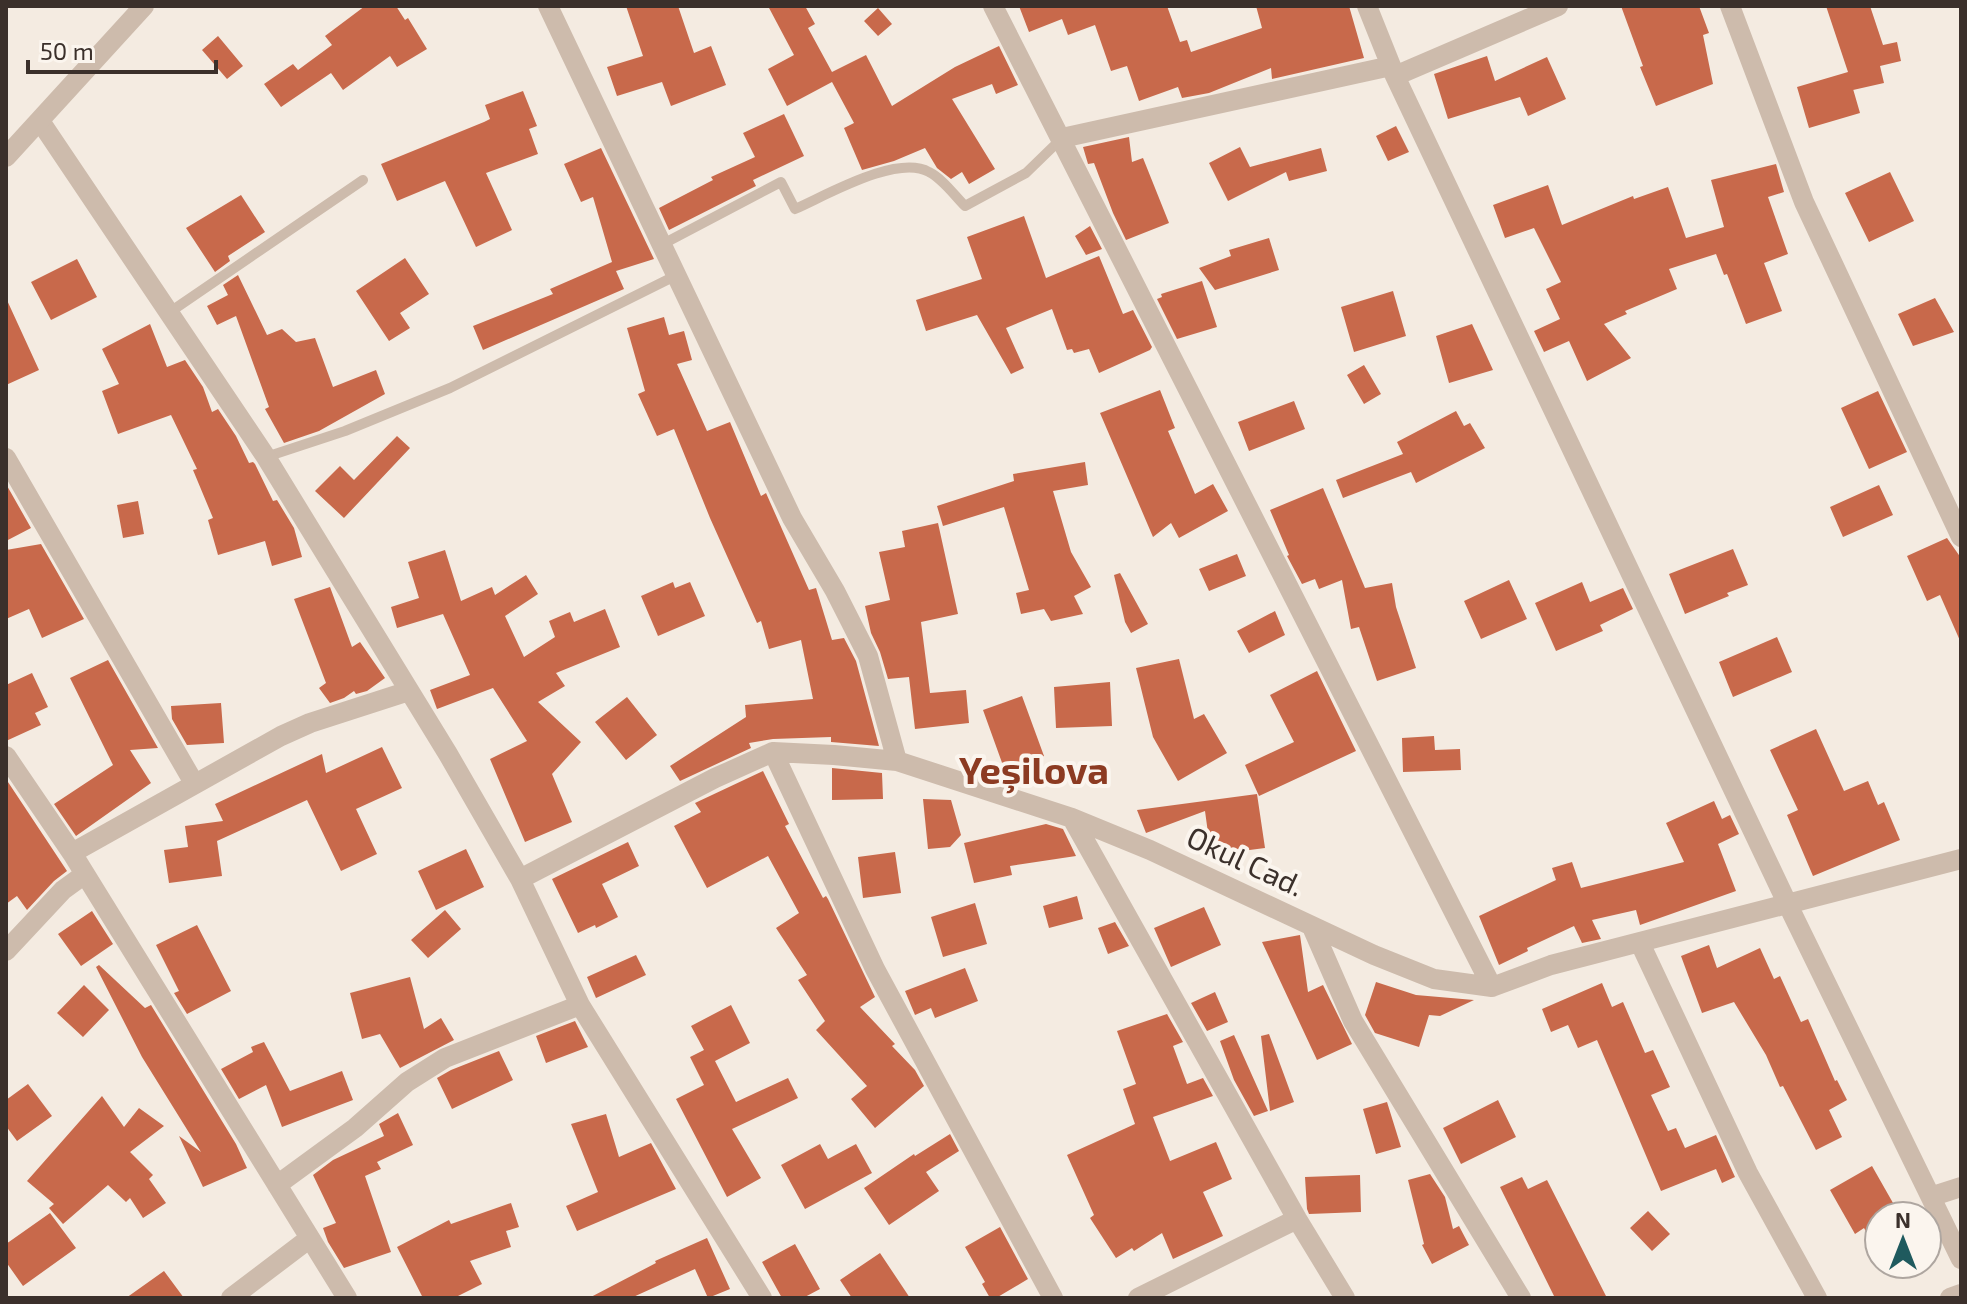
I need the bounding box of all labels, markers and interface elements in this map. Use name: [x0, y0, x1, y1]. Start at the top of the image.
scale bar: [28, 24, 216, 74]
text: 50 m: [40, 36, 94, 65]
district label: Yeşilova: [959, 746, 1109, 794]
street label: Okul Cad.: [1182, 817, 1310, 903]
north arrow: [1863, 1200, 1943, 1280]
text: N: [1895, 1206, 1911, 1232]

